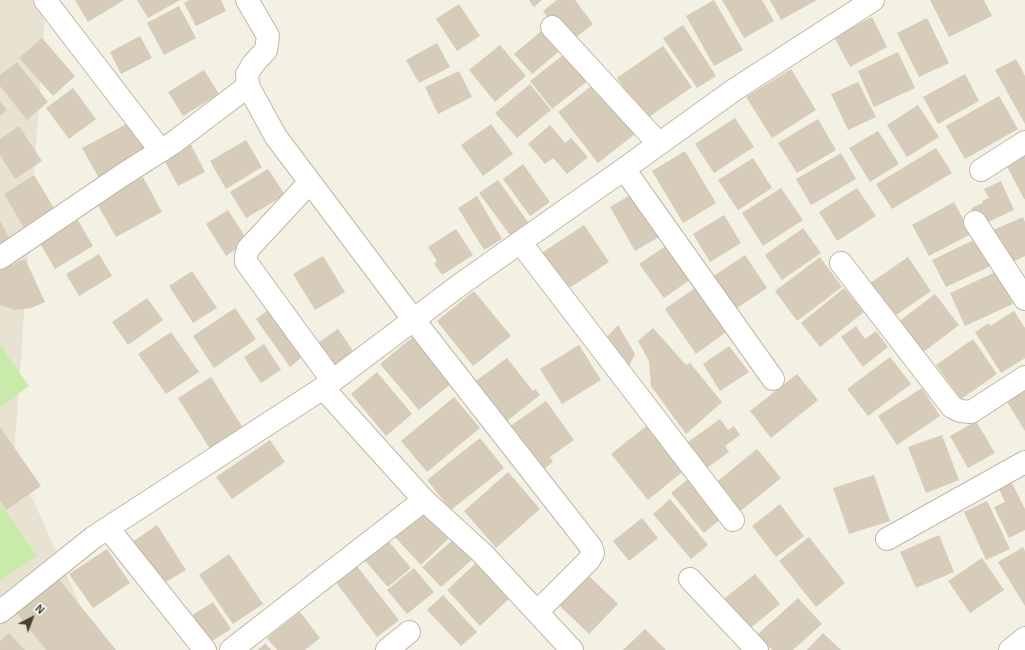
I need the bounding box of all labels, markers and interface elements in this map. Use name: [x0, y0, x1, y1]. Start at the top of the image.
north arrow: [12, 598, 52, 638]
text: N: [33, 601, 48, 616]

